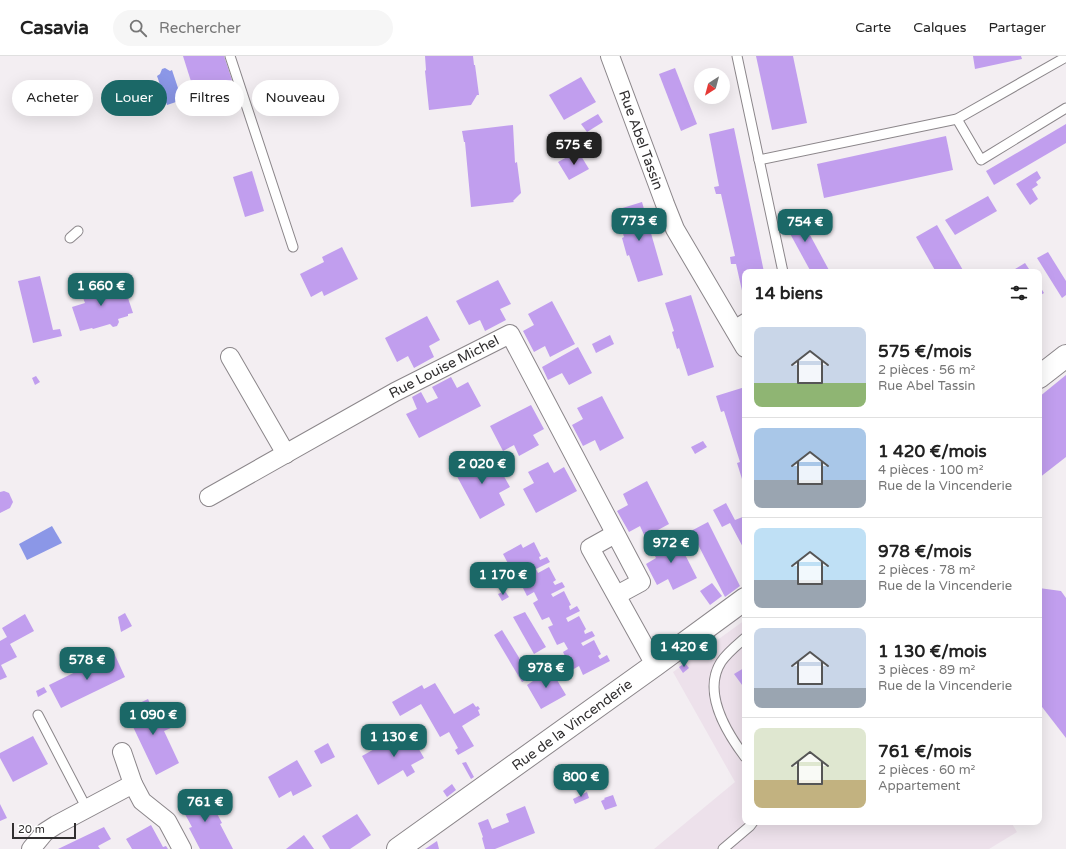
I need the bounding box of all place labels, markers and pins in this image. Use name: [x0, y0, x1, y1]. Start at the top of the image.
pin: 575 €: [546, 132, 602, 166]
pin: 773 €: [611, 208, 667, 242]
pin: 754 €: [777, 209, 833, 243]
pin: 1 660 €: [64, 273, 138, 307]
pin: 2 020 €: [445, 451, 519, 485]
pin: 972 €: [643, 530, 699, 564]
pin: 1 170 €: [466, 562, 540, 596]
pin: 1 420 €: [647, 634, 721, 668]
pin: 578 €: [59, 647, 115, 681]
pin: 978 €: [518, 655, 574, 689]
pin: 1 090 €: [116, 702, 190, 736]
pin: 1 130 €: [357, 724, 431, 758]
pin: 800 €: [553, 764, 609, 798]
pin: 761 €: [177, 789, 233, 823]

